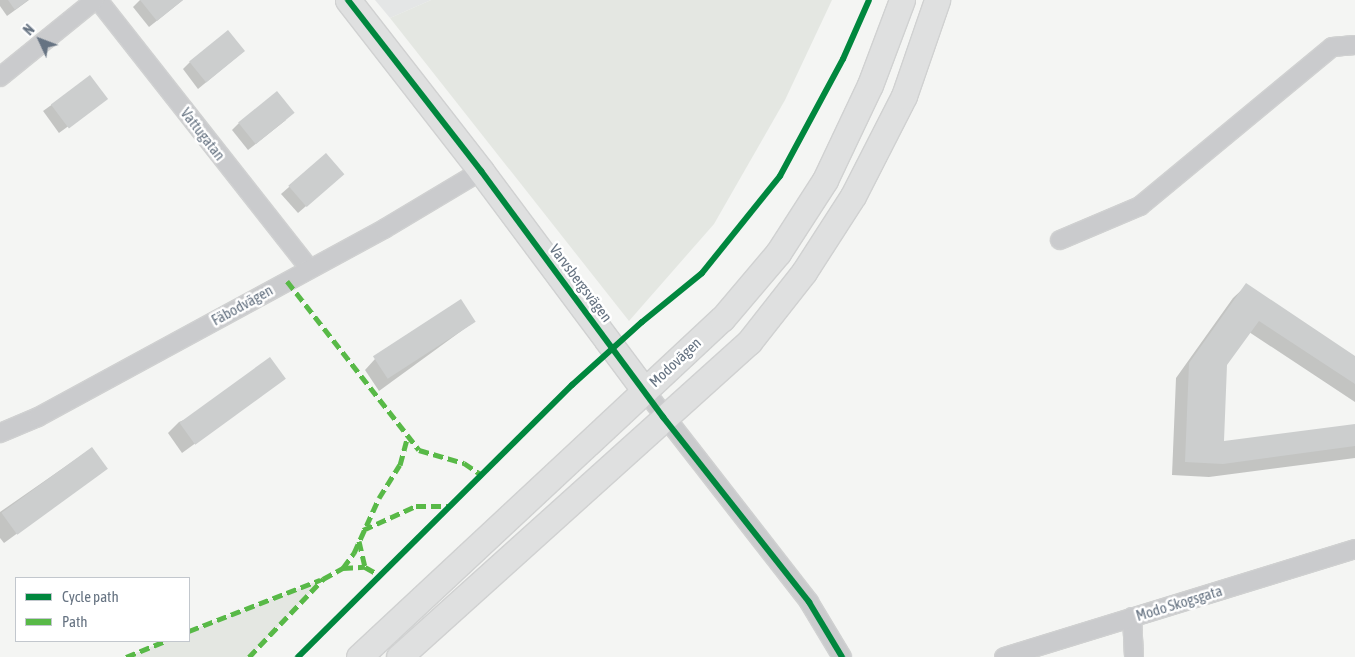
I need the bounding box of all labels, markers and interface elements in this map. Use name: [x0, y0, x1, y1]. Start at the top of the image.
north arrow: [15, 15, 65, 65]
text: N: [20, 21, 38, 38]
street label: Vattugatan: [177, 104, 229, 164]
street label: Varvsbergsvägen: [546, 241, 616, 325]
street label: Fäbodvägen: [208, 281, 276, 329]
street label: Modovägen: [645, 333, 705, 391]
legend: [15, 577, 190, 642]
street label: Modo Skogsgata: [1134, 581, 1224, 625]
text: Cycle path: [62, 588, 119, 605]
text: Path: [62, 613, 88, 630]

